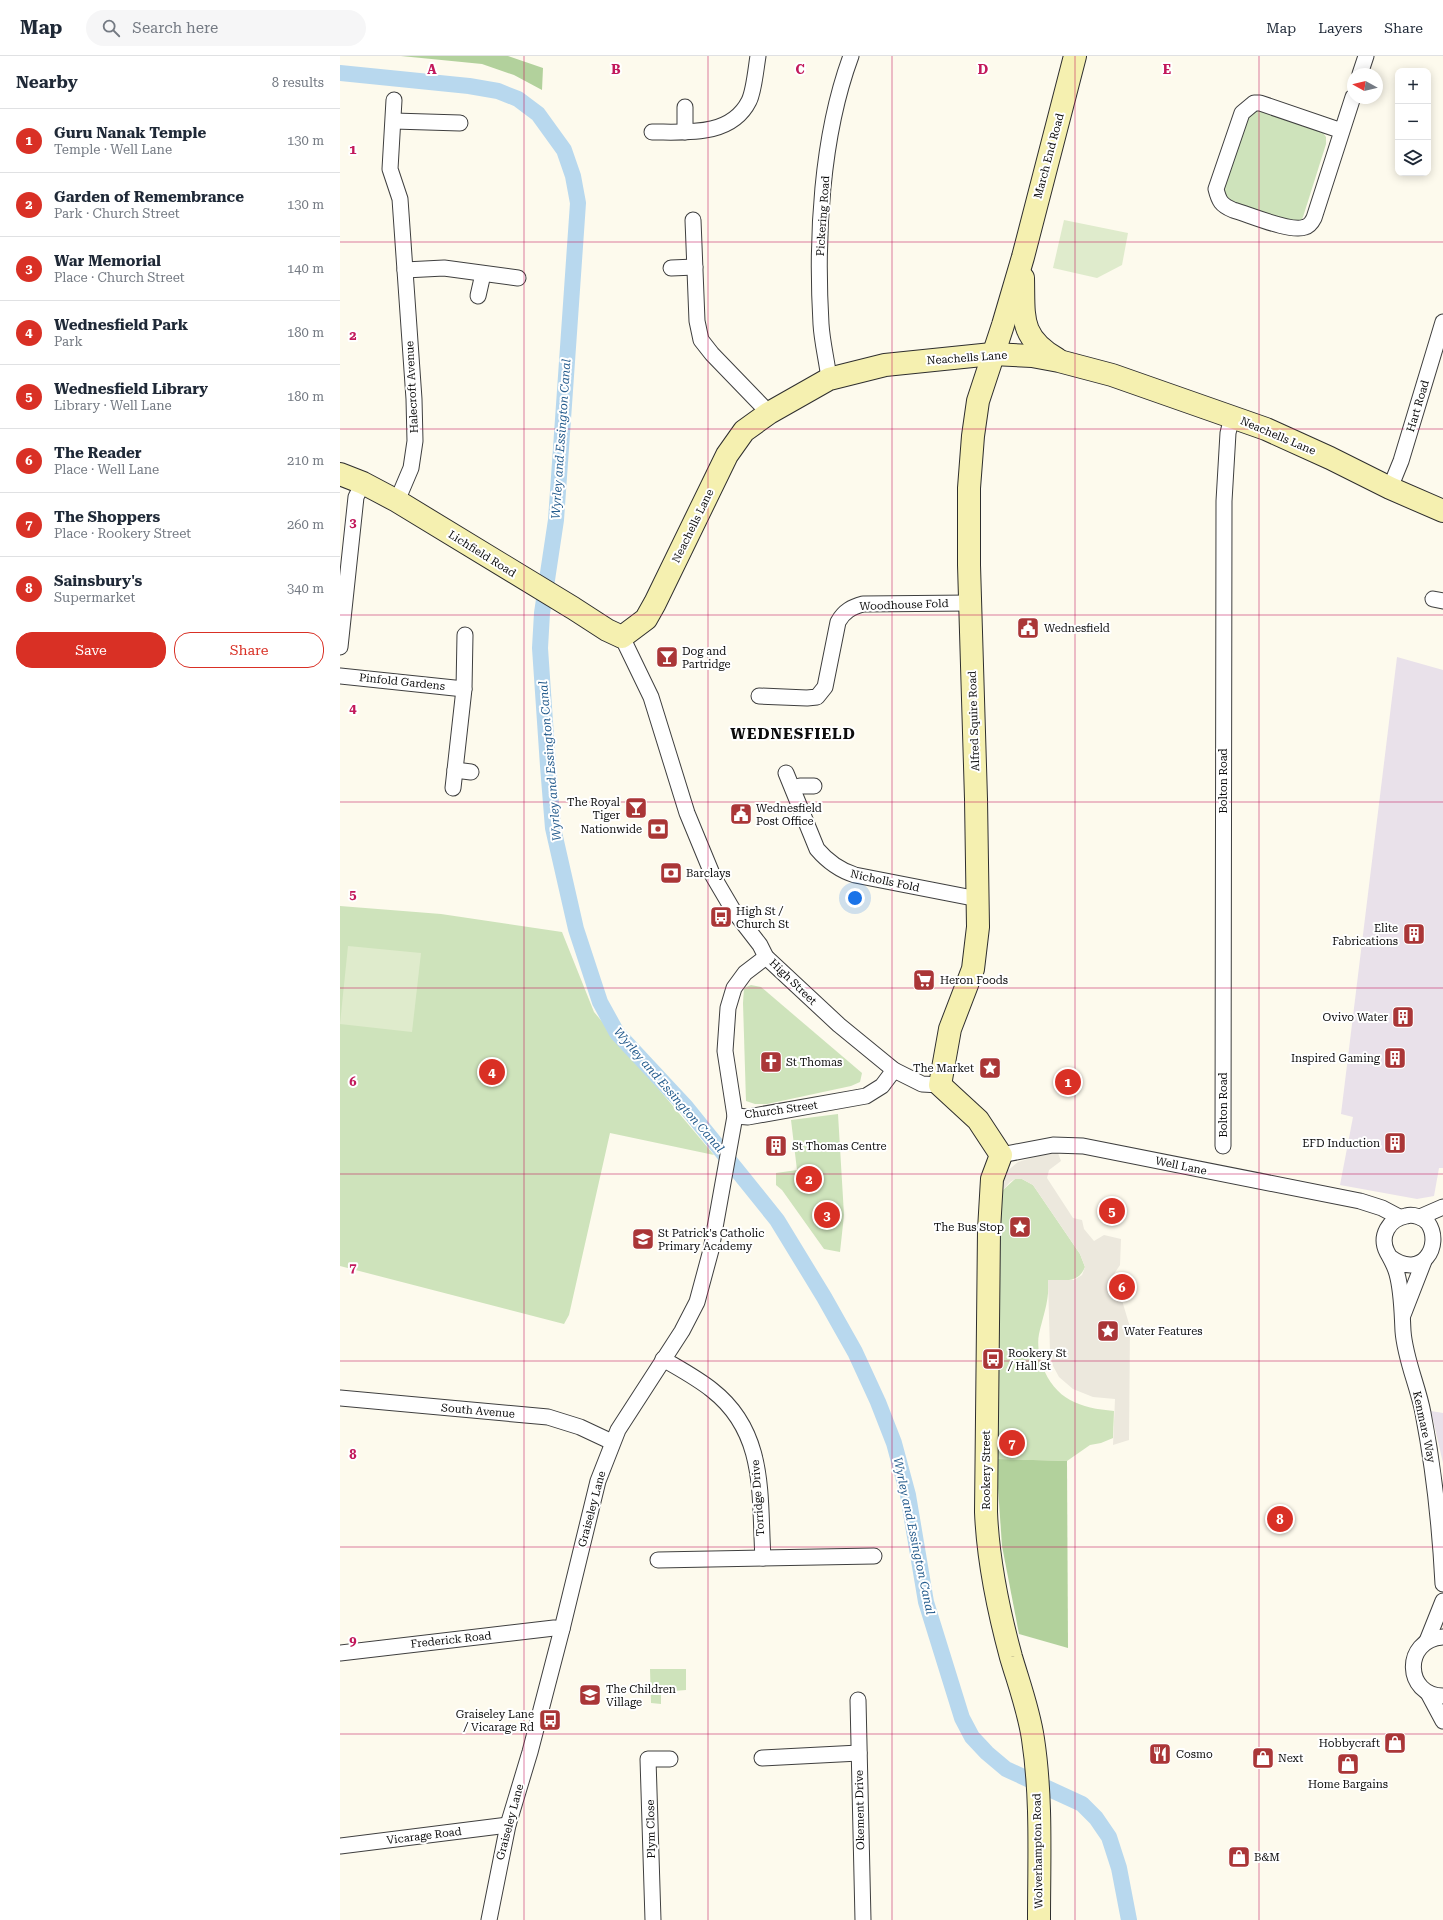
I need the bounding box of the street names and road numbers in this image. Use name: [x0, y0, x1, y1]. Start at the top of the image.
street label: March End Road: [1031, 112, 1067, 200]
street label: Pickering Road: [814, 175, 832, 257]
street label: Halecroft Avenue: [403, 340, 421, 434]
street label: Neachells Lane: [926, 349, 1008, 367]
street label: Hart Road: [1404, 378, 1432, 434]
street label: Neachells Lane: [1238, 414, 1318, 458]
street label: Neachells Lane: [670, 487, 716, 565]
street label: Lichfield Road: [446, 528, 518, 580]
street label: Woodhouse Fold: [859, 597, 949, 613]
street label: Pinfold Gardens: [358, 671, 446, 693]
street label: Alfred Squire Road: [966, 671, 982, 771]
street label: Bolton Road: [1217, 748, 1230, 814]
street label: Nicholls Fold: [849, 867, 921, 895]
street label: High Street: [767, 956, 819, 1008]
street label: Bolton Road: [1217, 1072, 1230, 1138]
street label: Church Street: [744, 1098, 818, 1122]
street label: Well Lane: [1154, 1154, 1208, 1178]
street label: Kenmare Way: [1410, 1390, 1438, 1465]
street label: South Avenue: [441, 1401, 515, 1421]
street label: Rookery Street: [980, 1430, 993, 1510]
street label: Torridge Drive: [749, 1459, 767, 1537]
street label: Graiseley Lane: [576, 1470, 608, 1548]
street label: Frederick Road: [410, 1629, 492, 1651]
street label: Okement Drive: [853, 1770, 867, 1850]
street label: Graiseley Lane: [494, 1783, 526, 1861]
street label: Wolverhampton Road: [1030, 1793, 1046, 1909]
street label: Plym Close: [644, 1799, 658, 1859]
street label: Vicarage Road: [386, 1825, 462, 1847]

